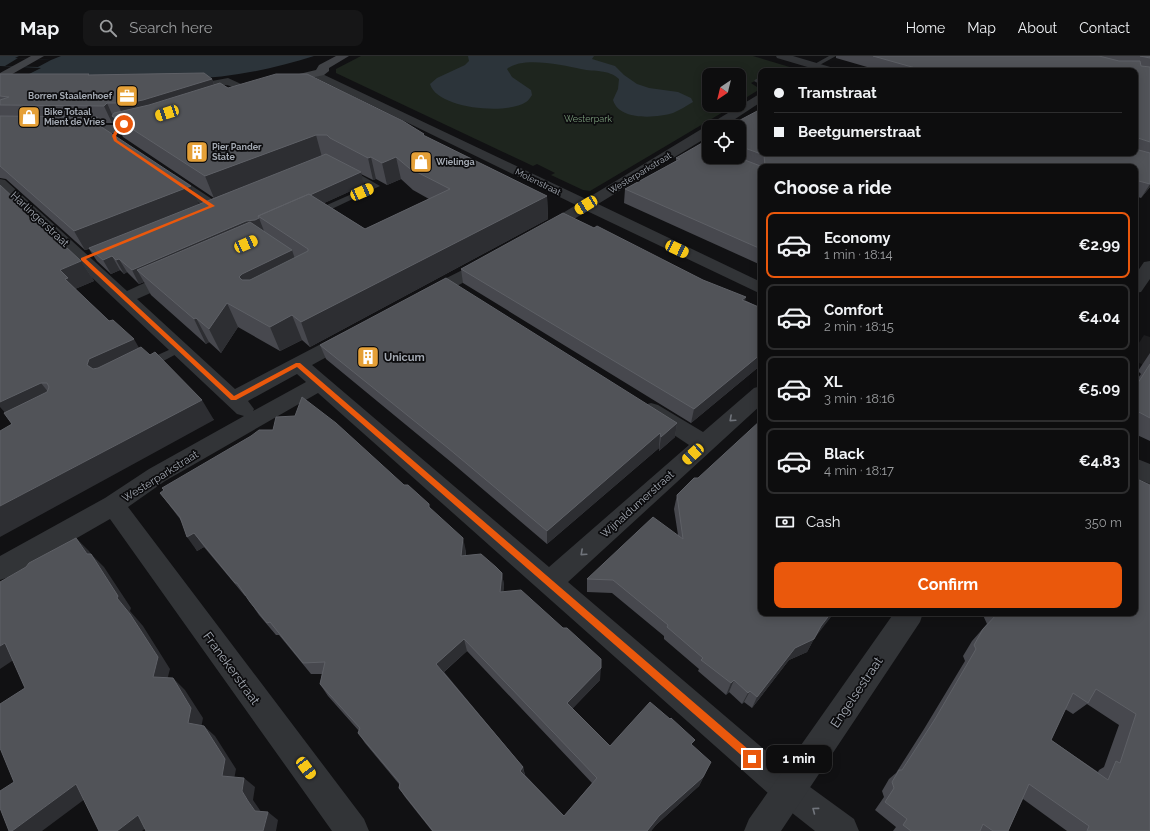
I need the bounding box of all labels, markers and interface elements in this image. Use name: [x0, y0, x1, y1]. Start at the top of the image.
search box: [83, 10, 363, 46]
text: Map: [20, 17, 59, 39]
icon: search: [97, 17, 119, 39]
text: Search here: [129, 19, 213, 37]
text: Home: [906, 20, 945, 36]
text: Map: [967, 20, 996, 36]
text: About: [1018, 20, 1057, 36]
text: Contact: [1079, 20, 1130, 36]
north arrow: [702, 68, 746, 112]
map controls: [702, 68, 746, 164]
office icon: Borren Staalenhoef: [114, 83, 140, 109]
text: Tramstraat: [798, 84, 877, 102]
place label: Borren Staalenhoef: [28, 91, 113, 101]
shop icon: Bike Totaal Mient de Vries: [16, 104, 42, 130]
car: [154, 104, 180, 122]
place label: Bike Totaal Mient de Vries: [44, 107, 105, 127]
park label: Westerpark: [564, 114, 612, 124]
route start: [115, 115, 133, 133]
button: locate: [702, 120, 746, 164]
text: Beetgumerstraat: [798, 123, 921, 141]
building icon: Pier Pander State: [184, 139, 210, 165]
place label: Pier Pander State: [212, 142, 262, 162]
shop icon: Wielinga: [408, 149, 434, 175]
street label: Westerparkstraat: [607, 150, 673, 196]
place label: Wielinga: [436, 157, 475, 167]
street label: Molenstraat: [514, 167, 562, 197]
text: Choose a ride: [774, 177, 892, 198]
car: [349, 182, 375, 202]
street label: Harlingerstraat: [8, 189, 72, 250]
car: [573, 194, 599, 216]
icon: car: [776, 227, 812, 263]
text: Economy: [824, 229, 891, 247]
car: [233, 234, 259, 254]
text: €2.99: [1079, 236, 1120, 254]
car: [664, 238, 690, 260]
text: 1 min · 18:14: [824, 247, 893, 262]
icon: car: [776, 299, 812, 335]
text: Comfort: [824, 301, 883, 319]
text: €4.04: [1078, 308, 1120, 326]
text: 2 min · 18:15: [824, 319, 894, 334]
building icon: Unicum: [355, 344, 381, 370]
place label: Unicum: [384, 351, 425, 364]
icon: car: [776, 371, 812, 407]
text: XL: [824, 373, 842, 391]
text: €5.09: [1078, 380, 1120, 398]
text: 3 min · 18:16: [824, 391, 895, 406]
one-way arrow: [729, 415, 737, 422]
car: [680, 442, 706, 466]
icon: car: [776, 443, 812, 479]
text: Black: [824, 445, 864, 463]
street label: Westerparkstraat: [120, 448, 201, 505]
text: €4.83: [1079, 452, 1120, 470]
text: 4 min · 18:17: [824, 463, 894, 478]
street label: Wijnaldumerstraat: [598, 468, 677, 541]
icon: cash: [774, 511, 796, 533]
text: Cash: [806, 513, 840, 531]
text: 350 m: [1085, 515, 1122, 530]
one-way arrow: [580, 548, 588, 555]
button: Confirm: [774, 562, 1122, 608]
street label: Franekerstraat: [200, 629, 263, 708]
street label: Engelsestraat: [827, 653, 886, 731]
callout: 1 min: [766, 745, 832, 773]
route end: [743, 750, 761, 768]
text: 1 min: [783, 751, 815, 766]
car: [294, 755, 318, 781]
one-way arrow: [813, 808, 820, 815]

